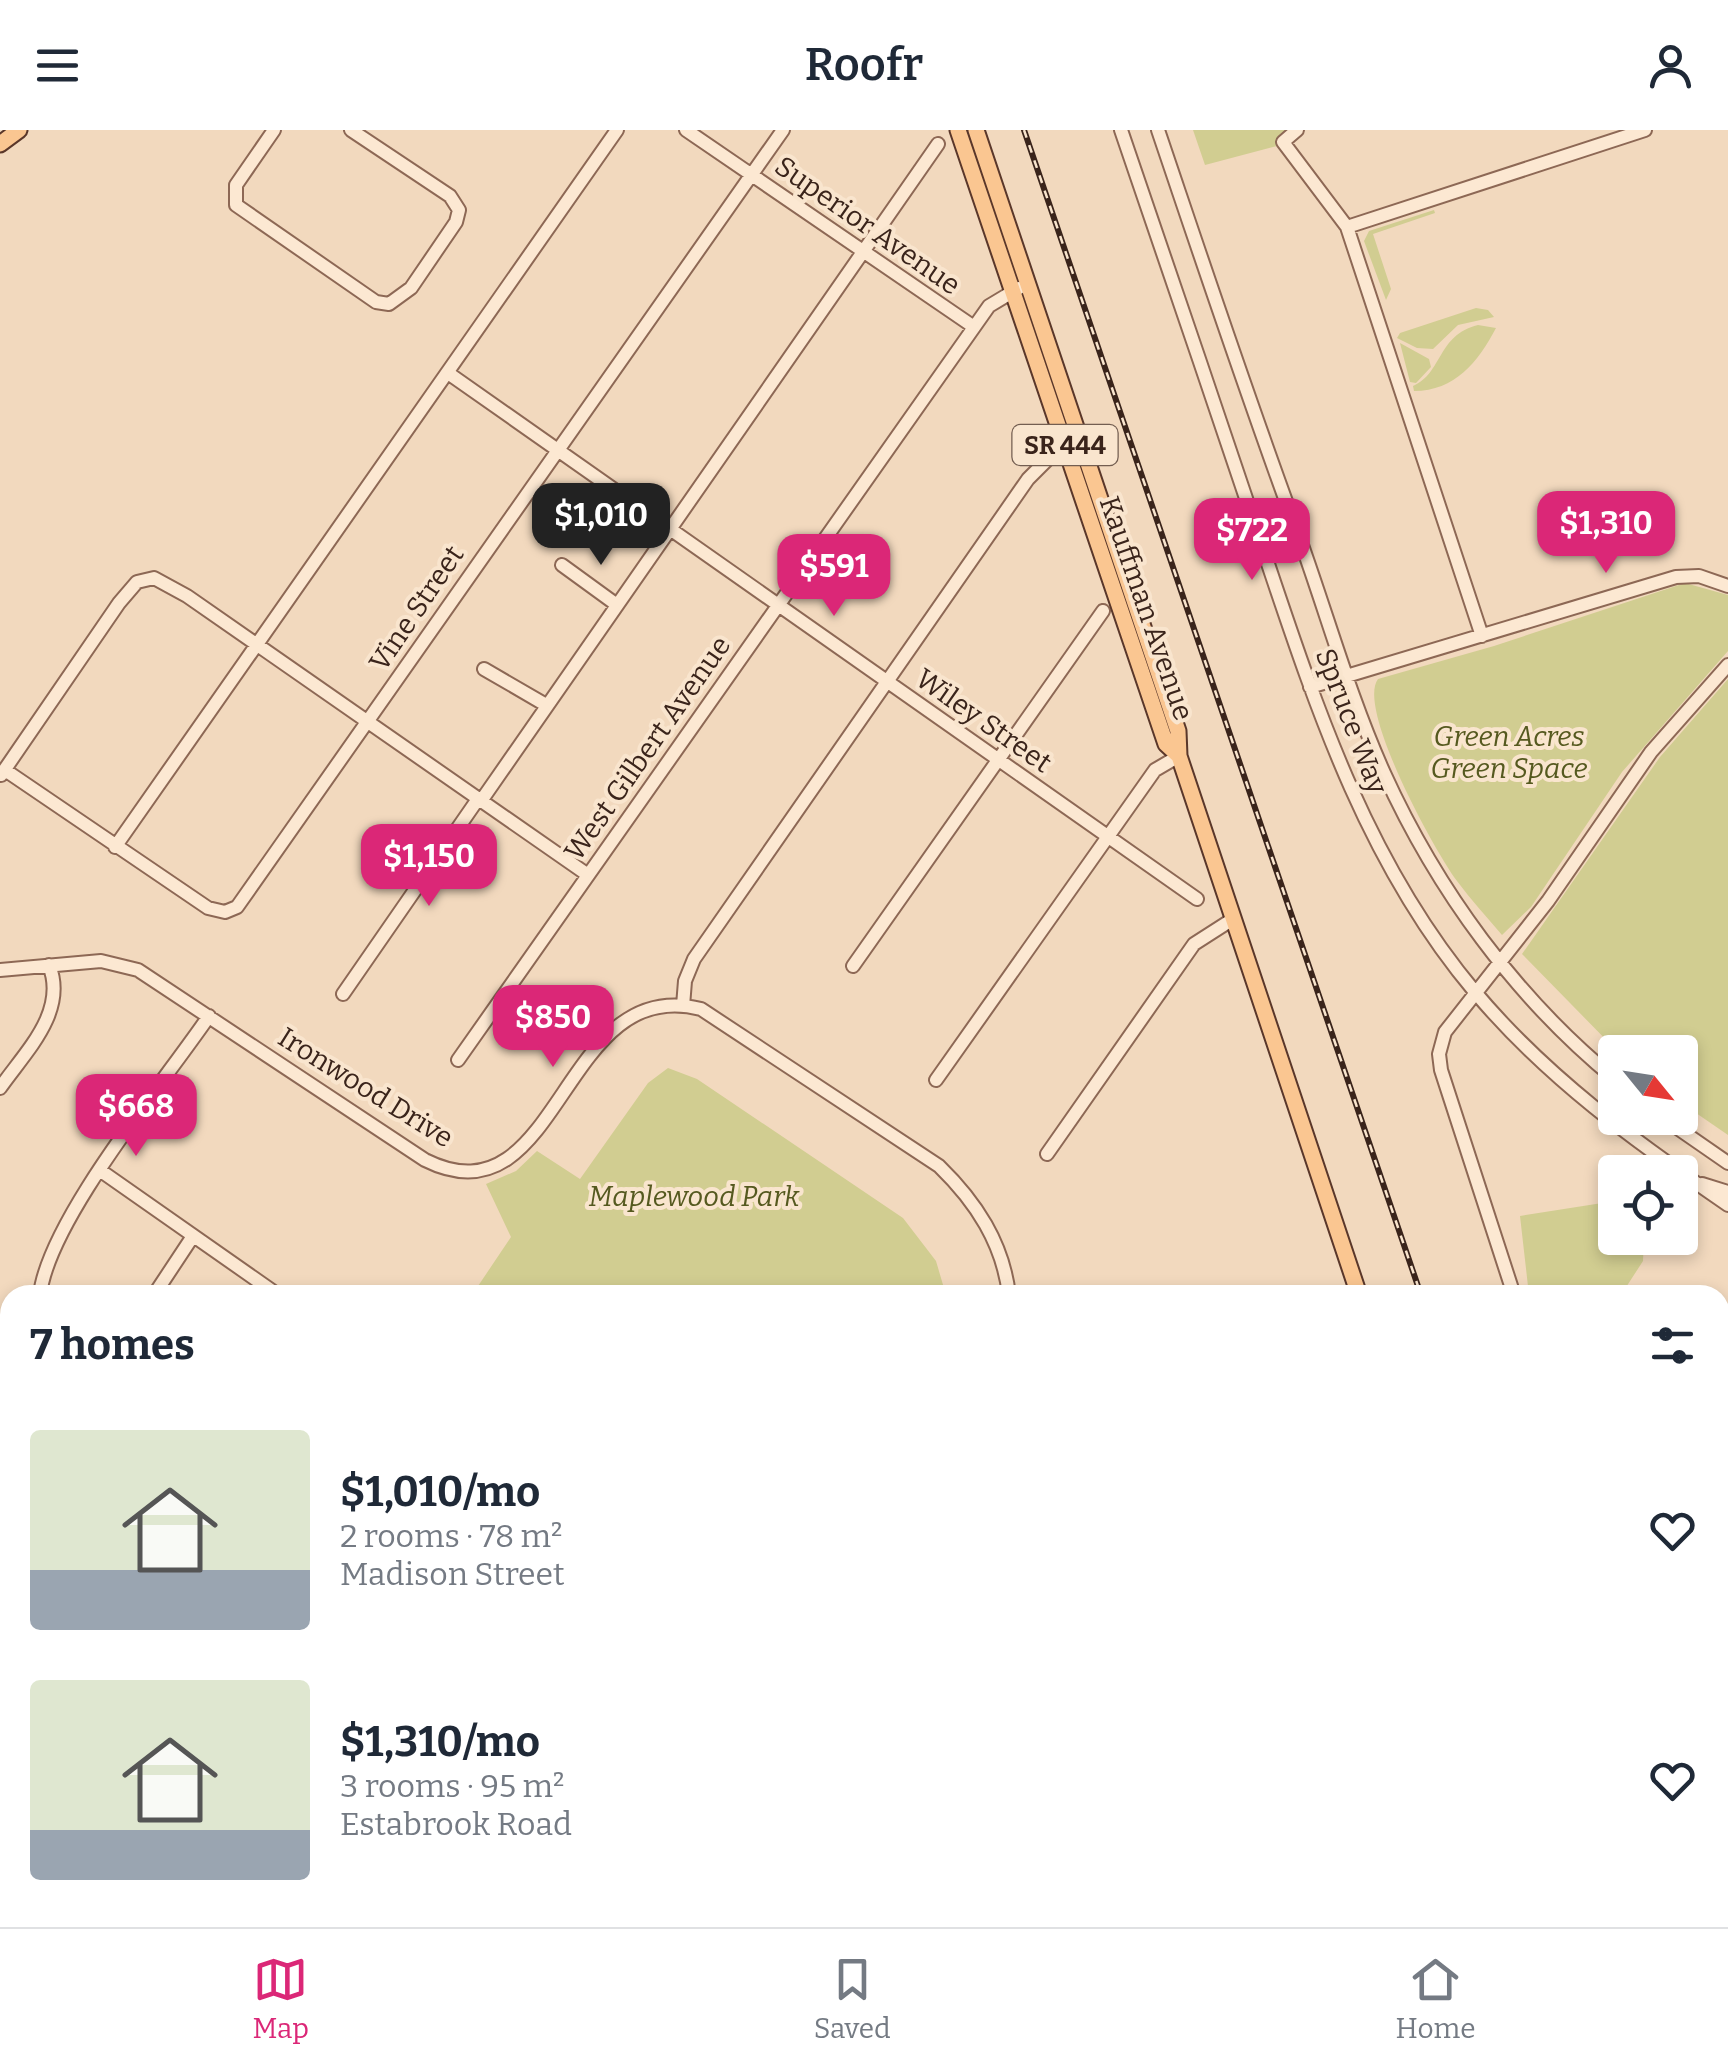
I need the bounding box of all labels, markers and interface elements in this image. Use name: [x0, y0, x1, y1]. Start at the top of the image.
icon: menu: [30, 38, 85, 93]
text: Roofr: [805, 38, 923, 92]
icon: person: [1643, 38, 1698, 93]
street label: Superior Avenue: [769, 149, 967, 302]
road number: SR 444: [1012, 425, 1118, 465]
pin: $1,010: [520, 483, 682, 568]
pin: $1,310: [1525, 491, 1687, 576]
street label: Kauffman Avenue: [1093, 492, 1200, 724]
text: $1,010: [554, 496, 648, 534]
pin: $722: [1193, 498, 1311, 583]
text: $1,310: [1559, 504, 1653, 542]
text: $722: [1216, 511, 1288, 549]
pin: $591: [775, 534, 893, 619]
street label: Vine Street: [362, 539, 470, 677]
text: $591: [799, 547, 869, 585]
street label: West Gilbert Avenue: [558, 630, 737, 867]
street label: Spruce Way: [1309, 644, 1394, 798]
street label: Wiley Street: [910, 662, 1058, 779]
park label: Green Acres Green Space: [1430, 720, 1588, 785]
pin: $1,150: [348, 824, 510, 909]
text: $1,150: [383, 837, 475, 875]
pin: $850: [494, 985, 612, 1070]
text: $850: [515, 998, 591, 1036]
street label: Ironwood Drive: [272, 1020, 459, 1154]
north arrow: [1598, 1035, 1698, 1135]
map controls: [1598, 1035, 1698, 1255]
pin: $668: [77, 1074, 195, 1159]
text: $668: [98, 1087, 174, 1125]
button: locate: [1598, 1155, 1698, 1255]
park label: Maplewood Park: [589, 1180, 800, 1213]
icon: filters: [1645, 1318, 1700, 1373]
text: 7 homes: [30, 1320, 195, 1370]
text: $1,010/mo: [340, 1467, 540, 1517]
icon: home: [110, 1470, 230, 1590]
icon: heart: [1645, 1503, 1700, 1558]
text: 2 rooms · 78 m²: [340, 1517, 562, 1555]
text: Madison Street: [340, 1555, 565, 1593]
text: $1,310/mo: [340, 1717, 540, 1767]
icon: home: [110, 1720, 230, 1840]
icon: heart: [1645, 1753, 1700, 1808]
text: 3 rooms · 95 m²: [340, 1767, 564, 1805]
text: Estabrook Road: [340, 1805, 572, 1843]
tab: Map: [252, 1952, 309, 2045]
tab: Saved: [814, 1952, 891, 2045]
tab: Home: [1396, 1952, 1476, 2045]

